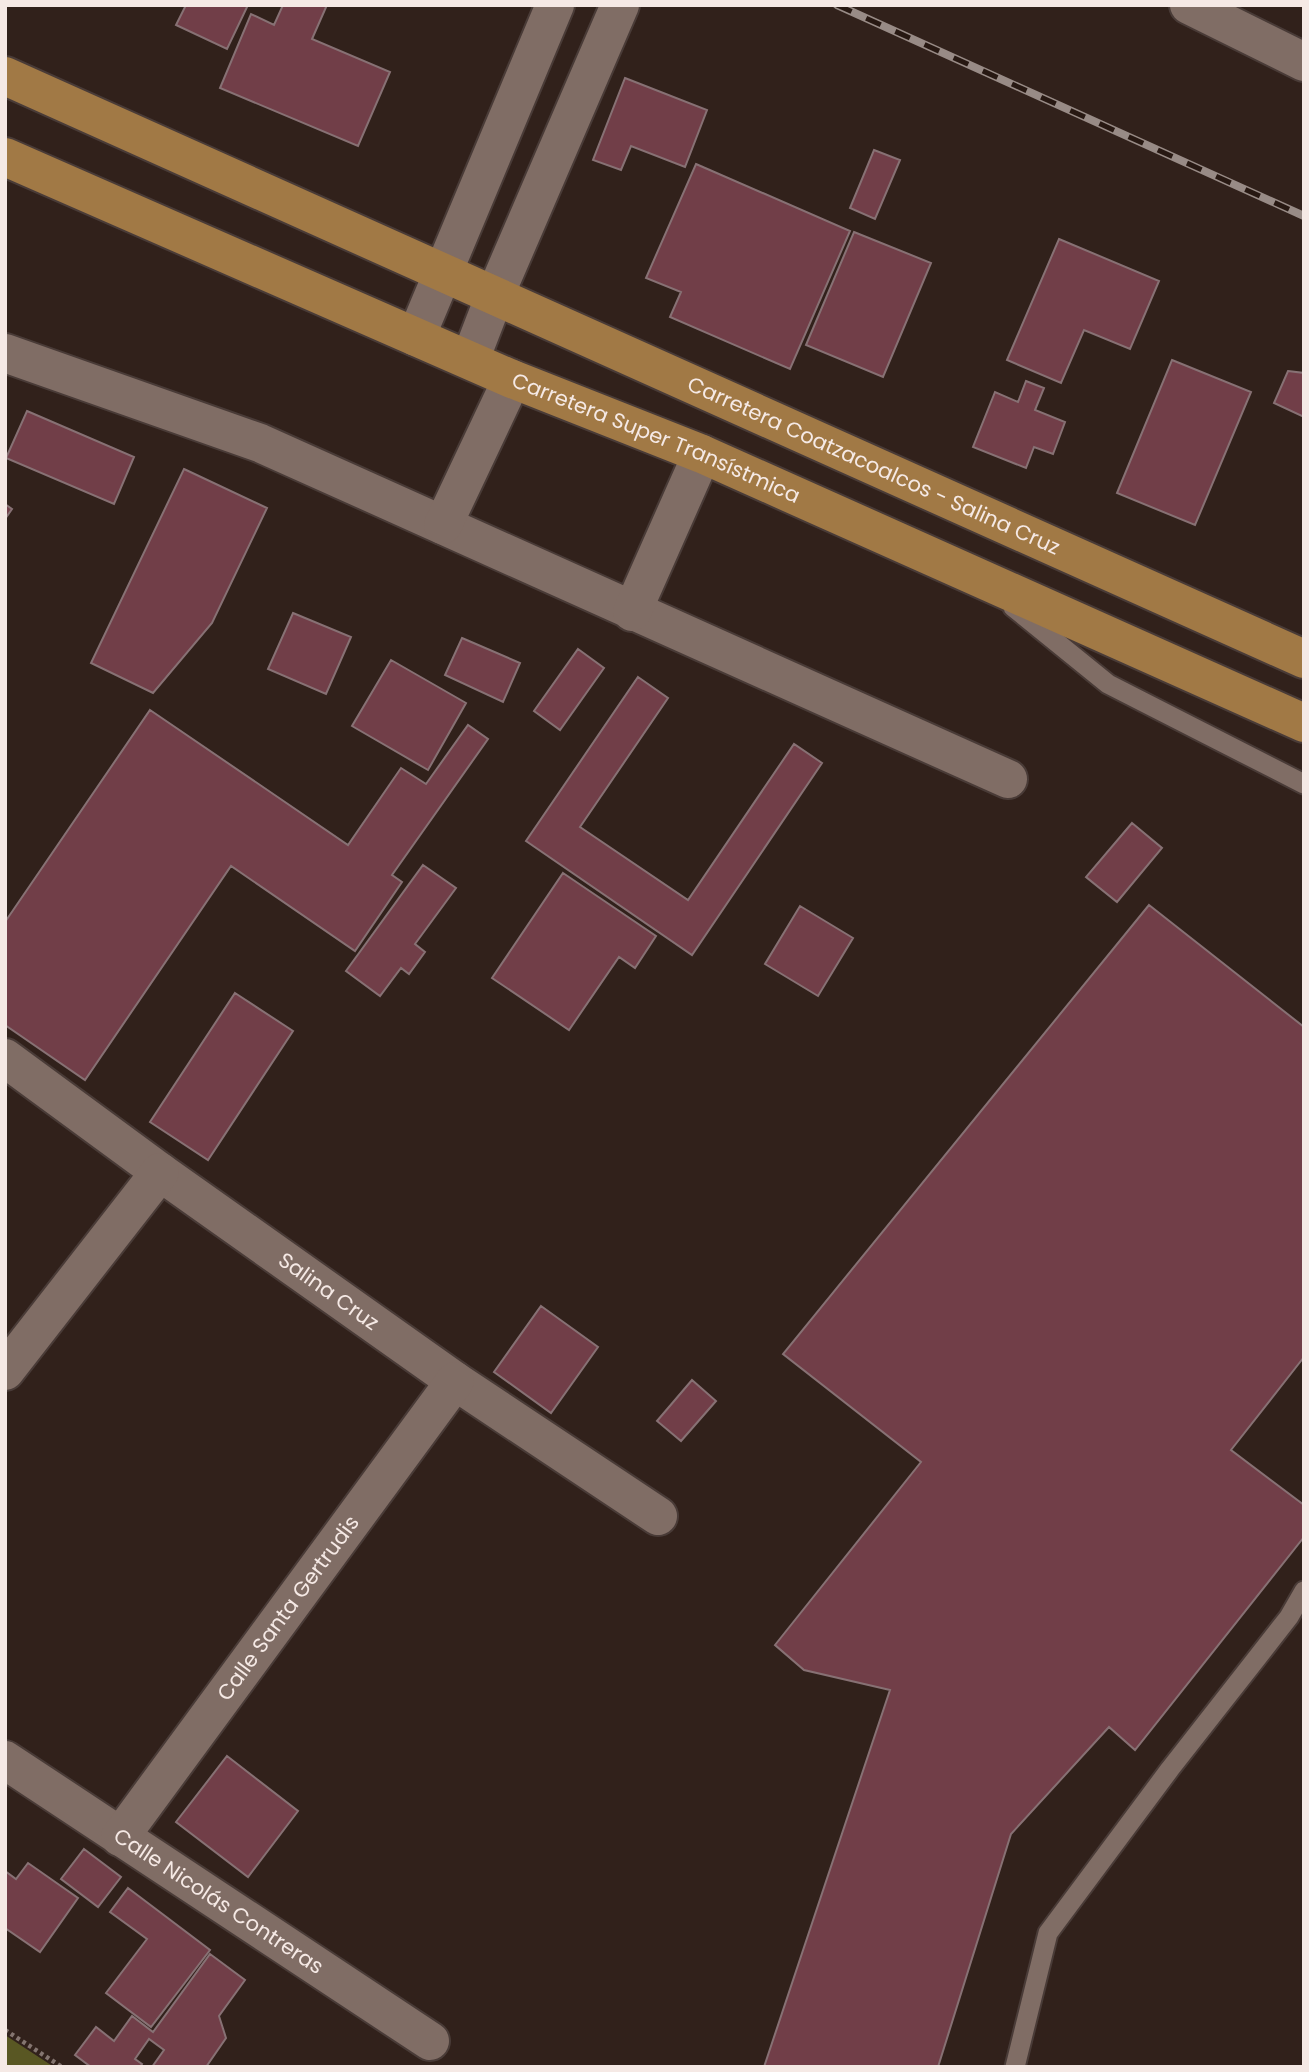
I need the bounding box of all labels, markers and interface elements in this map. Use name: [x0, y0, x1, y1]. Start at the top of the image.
street label: Carretera Super Transístmica: [508, 365, 805, 510]
street label: Carretera Coatzacoalcos - Salina Cruz: [683, 369, 1065, 562]
street label: Salina Cruz: [273, 1245, 385, 1337]
street label: Calle Santa Gertrudis: [210, 1509, 366, 1706]
street label: Calle Nicolás Contreras: [108, 1821, 329, 1981]

